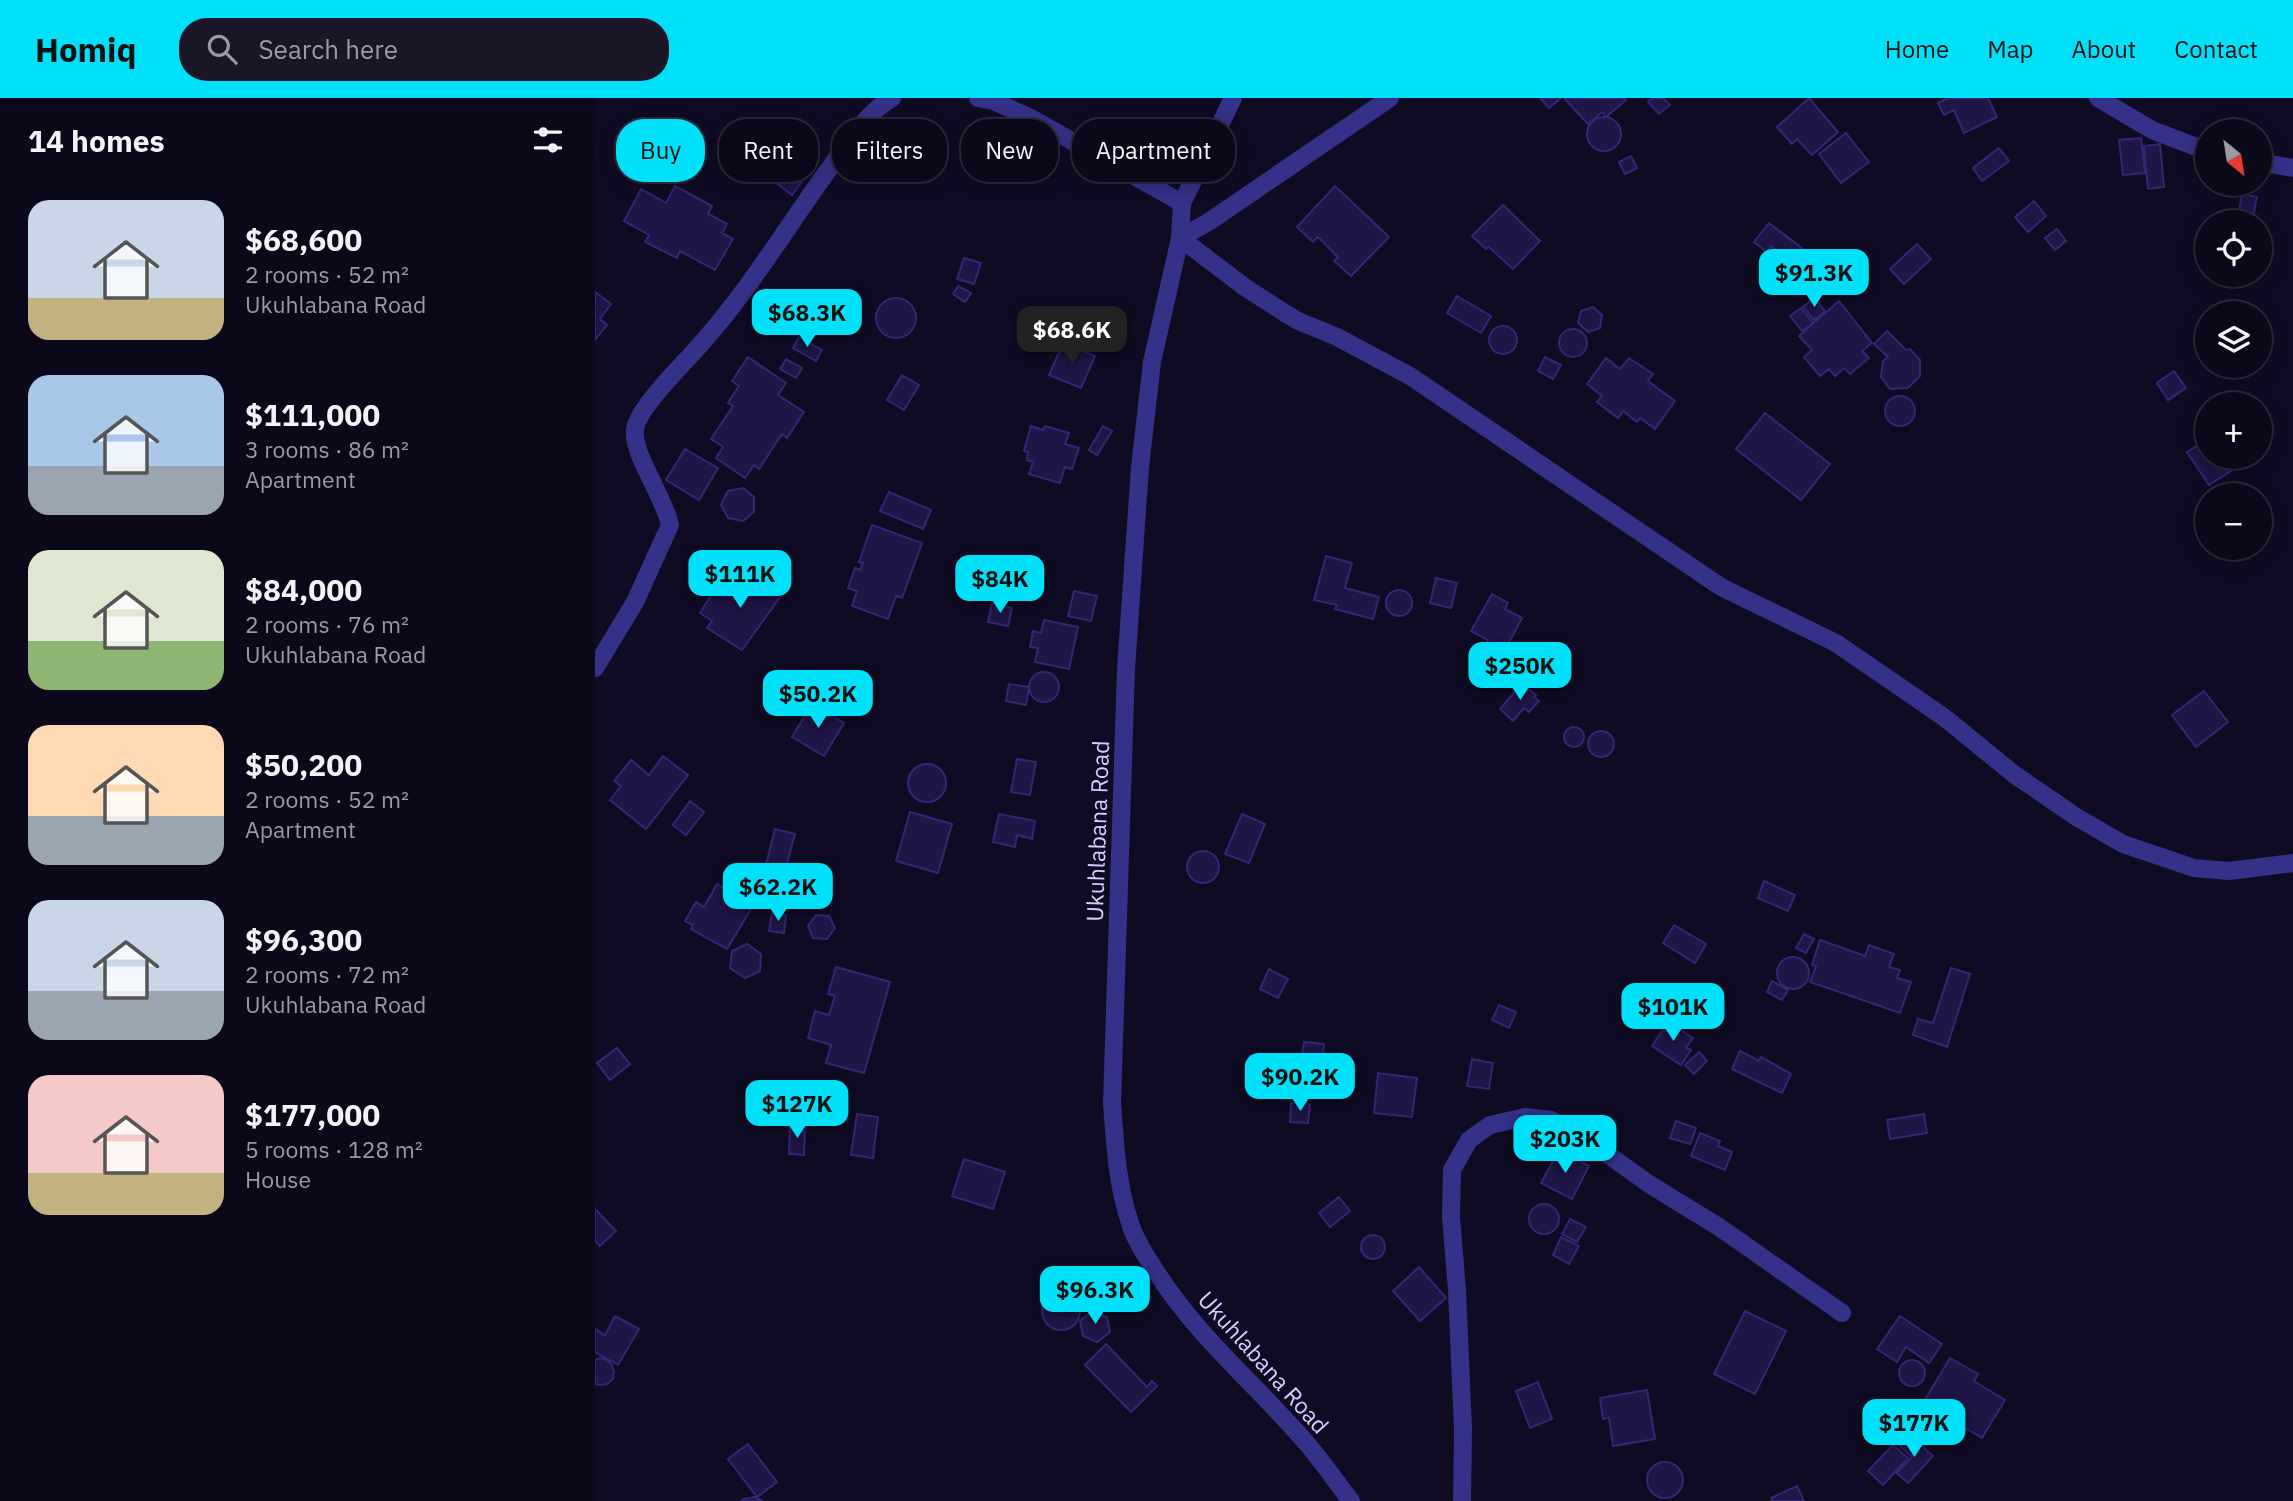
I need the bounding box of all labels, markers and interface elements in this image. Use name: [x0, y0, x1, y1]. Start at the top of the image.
search box: [179, 18, 669, 81]
text: Homiq: [35, 28, 137, 71]
icon: search: [203, 30, 241, 68]
text: Search here: [259, 32, 398, 66]
text: Home: [1885, 33, 1949, 65]
text: Map: [1987, 33, 2033, 65]
text: About: [2071, 33, 2136, 65]
text: Contact: [2174, 33, 2258, 65]
chip: Buy: [616, 119, 705, 182]
chip: Rent: [719, 119, 818, 182]
chip: Filters: [832, 119, 947, 182]
chip: New: [961, 119, 1058, 182]
chip: Apartment: [1072, 119, 1235, 182]
north arrow: [2195, 119, 2271, 196]
map controls: [2195, 119, 2272, 560]
text: 14 homes: [28, 121, 165, 160]
icon: filters: [529, 121, 567, 159]
button: locate: [2195, 210, 2272, 287]
text: $68,600: [245, 220, 362, 259]
icon: home: [84, 228, 168, 312]
pin: $91.3K: [1757, 250, 1871, 309]
text: $91.3K: [1775, 257, 1853, 287]
text: 2 rooms · 52 m²: [245, 259, 409, 289]
text: Ukuhlabana Road: [245, 289, 426, 319]
pin: $68.3K: [750, 289, 864, 349]
text: $68.3K: [768, 297, 846, 327]
button: layers: [2195, 301, 2272, 378]
pin: $68.6K: [1015, 306, 1129, 366]
text: $68.6K: [1033, 314, 1111, 344]
button: +: [2195, 392, 2272, 469]
text: $111,000: [245, 395, 380, 434]
icon: home: [84, 403, 168, 487]
text: 3 rooms · 86 m²: [245, 434, 409, 464]
text: Apartment: [245, 464, 356, 494]
button: −: [2195, 483, 2272, 560]
pin: $111K: [691, 550, 789, 610]
pin: $84K: [959, 556, 1041, 615]
text: $111K: [704, 558, 776, 588]
text: $84K: [971, 563, 1029, 593]
text: $84,000: [245, 570, 362, 609]
icon: home: [84, 578, 168, 662]
text: 2 rooms · 76 m²: [245, 609, 409, 639]
text: Ukuhlabana Road: [245, 639, 426, 669]
pin: $250K: [1471, 642, 1569, 702]
text: $250K: [1484, 650, 1556, 680]
pin: $50.2K: [761, 670, 875, 730]
text: $50.2K: [779, 678, 857, 708]
street label: Ukuhlabana Road: [1079, 740, 1115, 922]
text: $50,200: [245, 745, 362, 784]
icon: home: [84, 753, 168, 837]
text: 2 rooms · 52 m²: [245, 784, 409, 814]
text: Apartment: [245, 814, 356, 844]
pin: $62.2K: [721, 864, 835, 923]
text: $62.2K: [739, 871, 817, 901]
text: $96,300: [245, 920, 362, 959]
icon: home: [84, 928, 168, 1012]
text: 2 rooms · 72 m²: [245, 959, 409, 989]
pin: $101K: [1624, 984, 1722, 1043]
text: Ukuhlabana Road: [245, 989, 426, 1019]
text: $101K: [1637, 991, 1709, 1021]
pin: $90.2K: [1243, 1054, 1357, 1113]
text: $90.2K: [1261, 1061, 1339, 1091]
pin: $127K: [748, 1080, 846, 1140]
text: $127K: [761, 1088, 833, 1118]
text: $177,000: [245, 1095, 380, 1134]
icon: home: [84, 1103, 168, 1187]
pin: $203K: [1516, 1116, 1614, 1175]
text: $203K: [1529, 1123, 1601, 1153]
text: 5 rooms · 128 m²: [245, 1134, 423, 1164]
text: House: [245, 1164, 311, 1194]
pin: $96.3K: [1038, 1266, 1152, 1326]
text: $96.3K: [1056, 1274, 1134, 1304]
street label: Ukuhlabana Road: [1192, 1285, 1336, 1439]
pin: $177K: [1865, 1400, 1963, 1459]
text: $177K: [1878, 1407, 1950, 1437]

